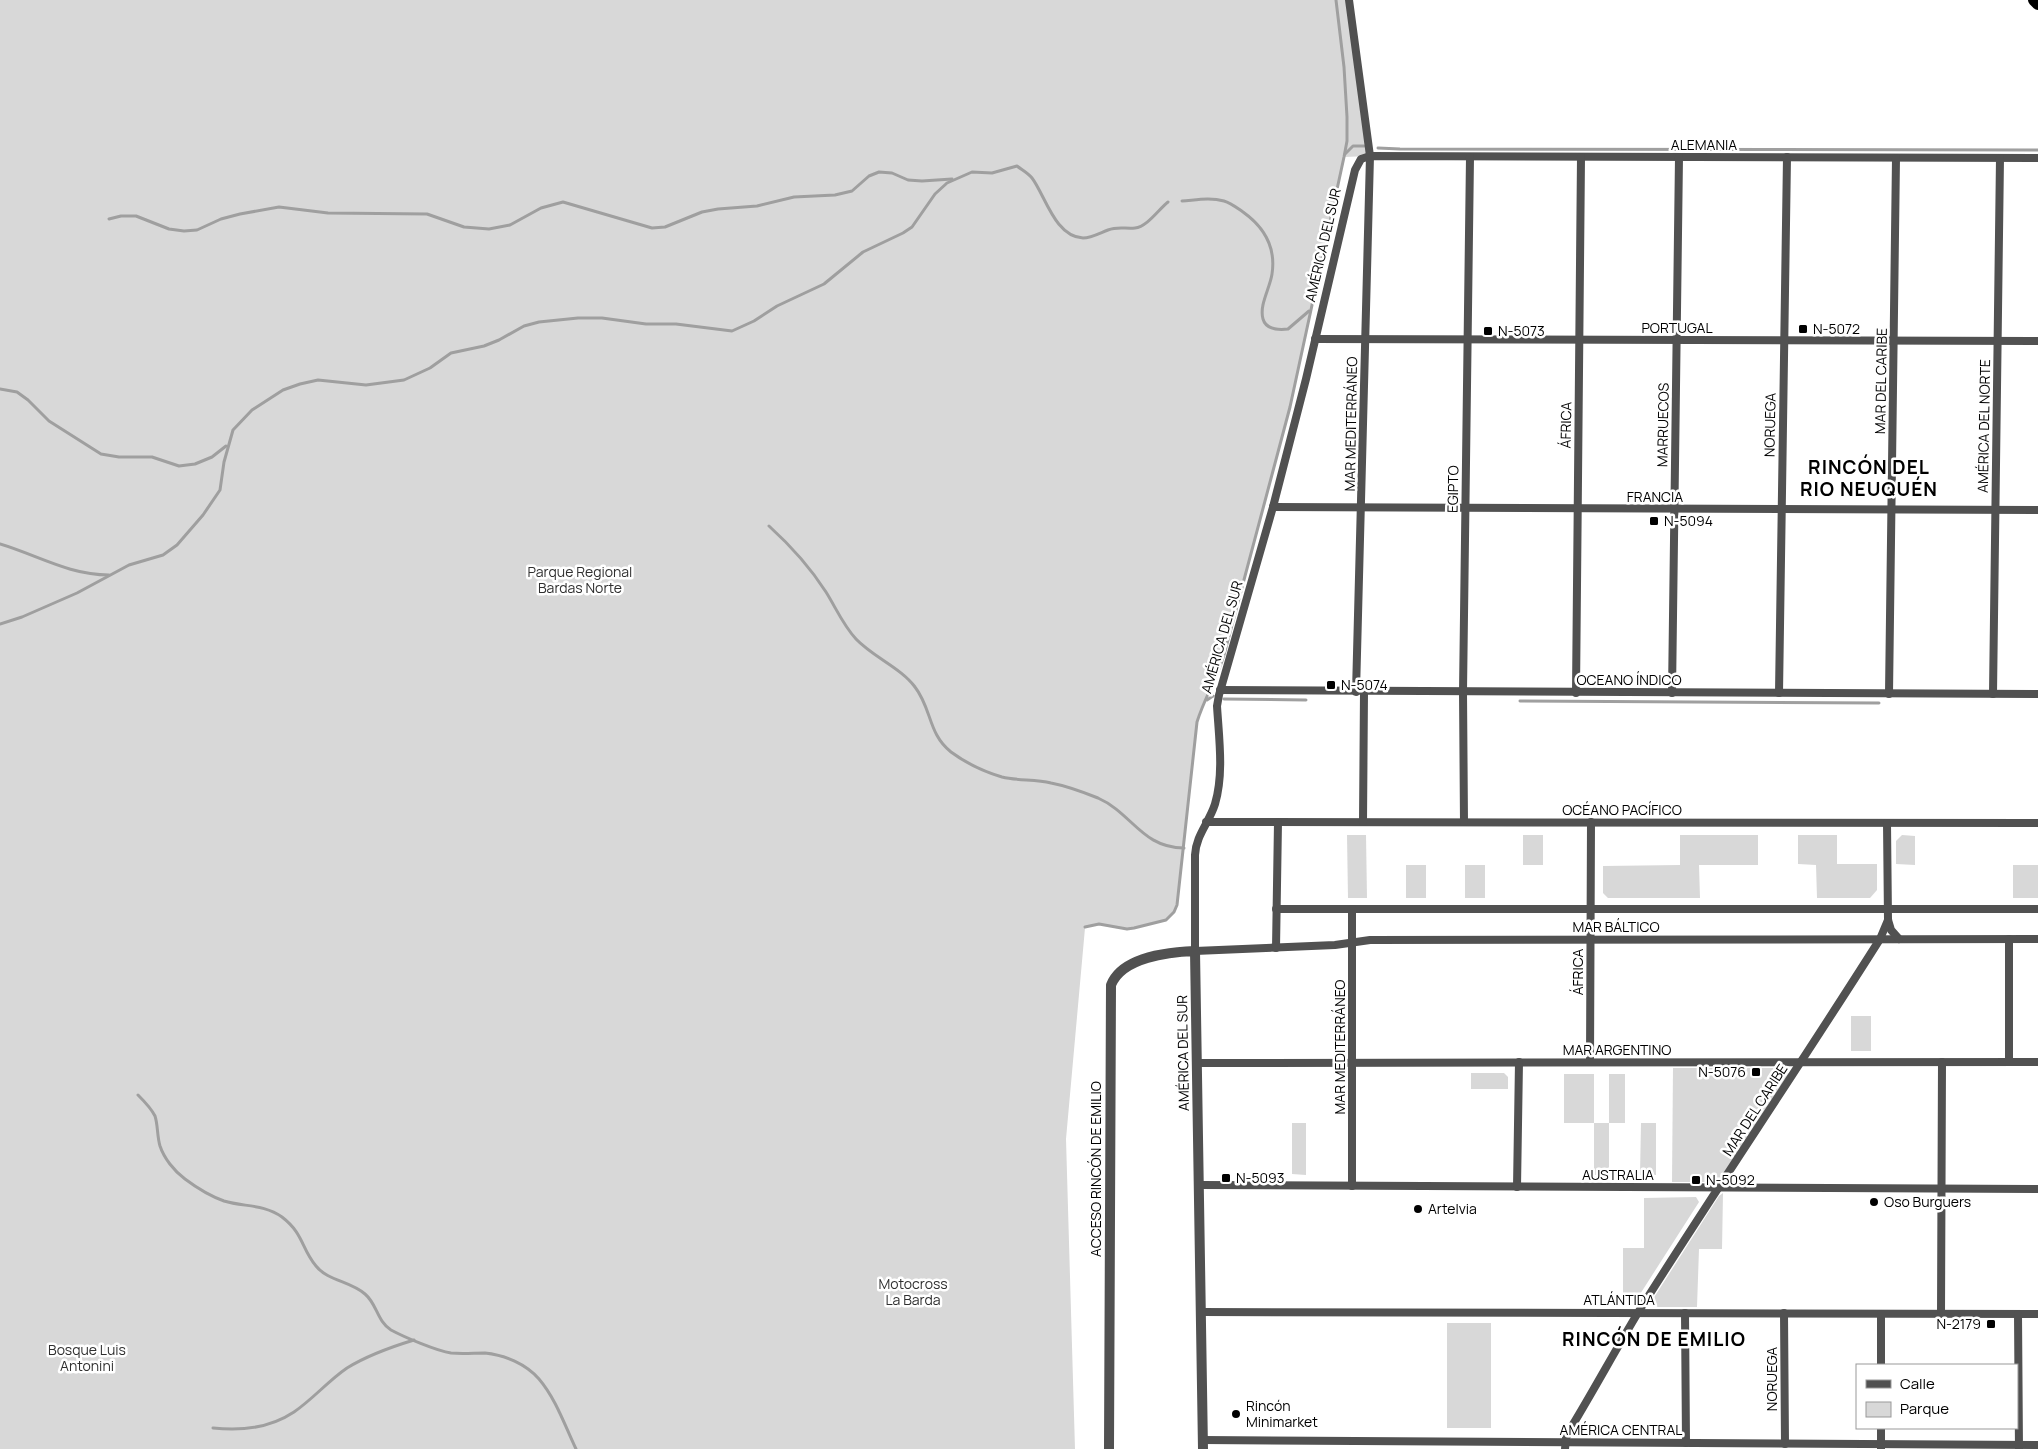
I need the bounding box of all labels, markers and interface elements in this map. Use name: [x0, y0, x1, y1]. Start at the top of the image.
street label: ALEMANIA: [1671, 135, 1737, 154]
street label: AMÉRICA DEL SUR: [1300, 186, 1345, 304]
street label: PORTUGAL: [1641, 318, 1713, 337]
place label: N-5072: [1813, 319, 1860, 338]
place label: N-5073: [1498, 321, 1545, 340]
marker: N-5072: [1797, 323, 1809, 335]
marker: N-5073: [1482, 325, 1494, 337]
street label: MAR DEL CARIBE: [1870, 328, 1891, 434]
street label: MAR MEDITERRÁNEO: [1340, 356, 1361, 492]
street label: AMÉRICA DEL NORTE: [1973, 359, 1994, 493]
street label: MARRUECOS: [1652, 382, 1673, 467]
street label: NORUEGA: [1759, 393, 1780, 457]
street label: ÁFRICA: [1556, 401, 1575, 448]
district label: RINCÓN DEL RIO NEUQUÉN: [1800, 454, 1938, 502]
street label: EGIPTO: [1443, 465, 1462, 513]
street label: FRANCIA: [1627, 487, 1683, 506]
place label: N-5094: [1664, 511, 1713, 530]
marker: N-5094: [1648, 515, 1660, 527]
park label: Parque Regional Bardas Norte: [528, 562, 632, 597]
street label: AMÉRICA DEL SUR: [1196, 578, 1247, 695]
street label: OCEANO ÍNDICO: [1576, 670, 1682, 689]
place label: N-5074: [1341, 675, 1388, 694]
marker: N-5074: [1325, 679, 1337, 691]
street label: OCÉANO PACÍFICO: [1562, 800, 1682, 819]
street label: MAR BÁLTICO: [1572, 917, 1660, 936]
street label: ÁFRICA: [1568, 949, 1587, 995]
street label: MAR MEDITERRÁNEO: [1330, 980, 1349, 1114]
street label: AMÉRICA DEL SUR: [1172, 995, 1193, 1111]
street label: MAR ARGENTINO: [1563, 1040, 1671, 1059]
street label: MAR DEL CARIBE: [1718, 1060, 1791, 1159]
place label: N-5076: [1698, 1062, 1746, 1081]
marker: N-5076: [1750, 1066, 1762, 1078]
street label: ACCESO RINCÓN DE EMILIO: [1086, 1081, 1105, 1257]
street label: AUSTRALIA: [1582, 1165, 1654, 1184]
place label: N-5093: [1236, 1168, 1285, 1187]
place label: N-5092: [1706, 1170, 1755, 1189]
marker: N-5093: [1220, 1172, 1232, 1184]
marker: N-5092: [1690, 1174, 1702, 1186]
place label: Oso Burguers: [1884, 1192, 1971, 1211]
marker: Oso Burguers: [1868, 1196, 1880, 1208]
place label: Artelvia: [1428, 1199, 1477, 1218]
marker: Artelvia: [1412, 1203, 1424, 1215]
park label: Motocross La Barda: [878, 1274, 948, 1309]
street label: ATLÁNTIDA: [1583, 1290, 1655, 1309]
place label: N-2179: [1936, 1314, 1981, 1333]
marker: N-2179: [1985, 1318, 1997, 1330]
district label: RINCÓN DE EMILIO: [1562, 1326, 1746, 1352]
park label: Bosque Luis Antonini: [48, 1340, 126, 1375]
street label: NORUEGA: [1762, 1347, 1781, 1411]
legend: [1856, 1364, 2018, 1429]
text: Calle: [1900, 1373, 1935, 1394]
place label: Rincón Minimarket: [1246, 1396, 1318, 1431]
text: Parque: [1900, 1398, 1949, 1419]
marker: Rincón Minimarket: [1230, 1408, 1242, 1420]
street label: AMÉRICA CENTRAL: [1560, 1420, 1682, 1439]

